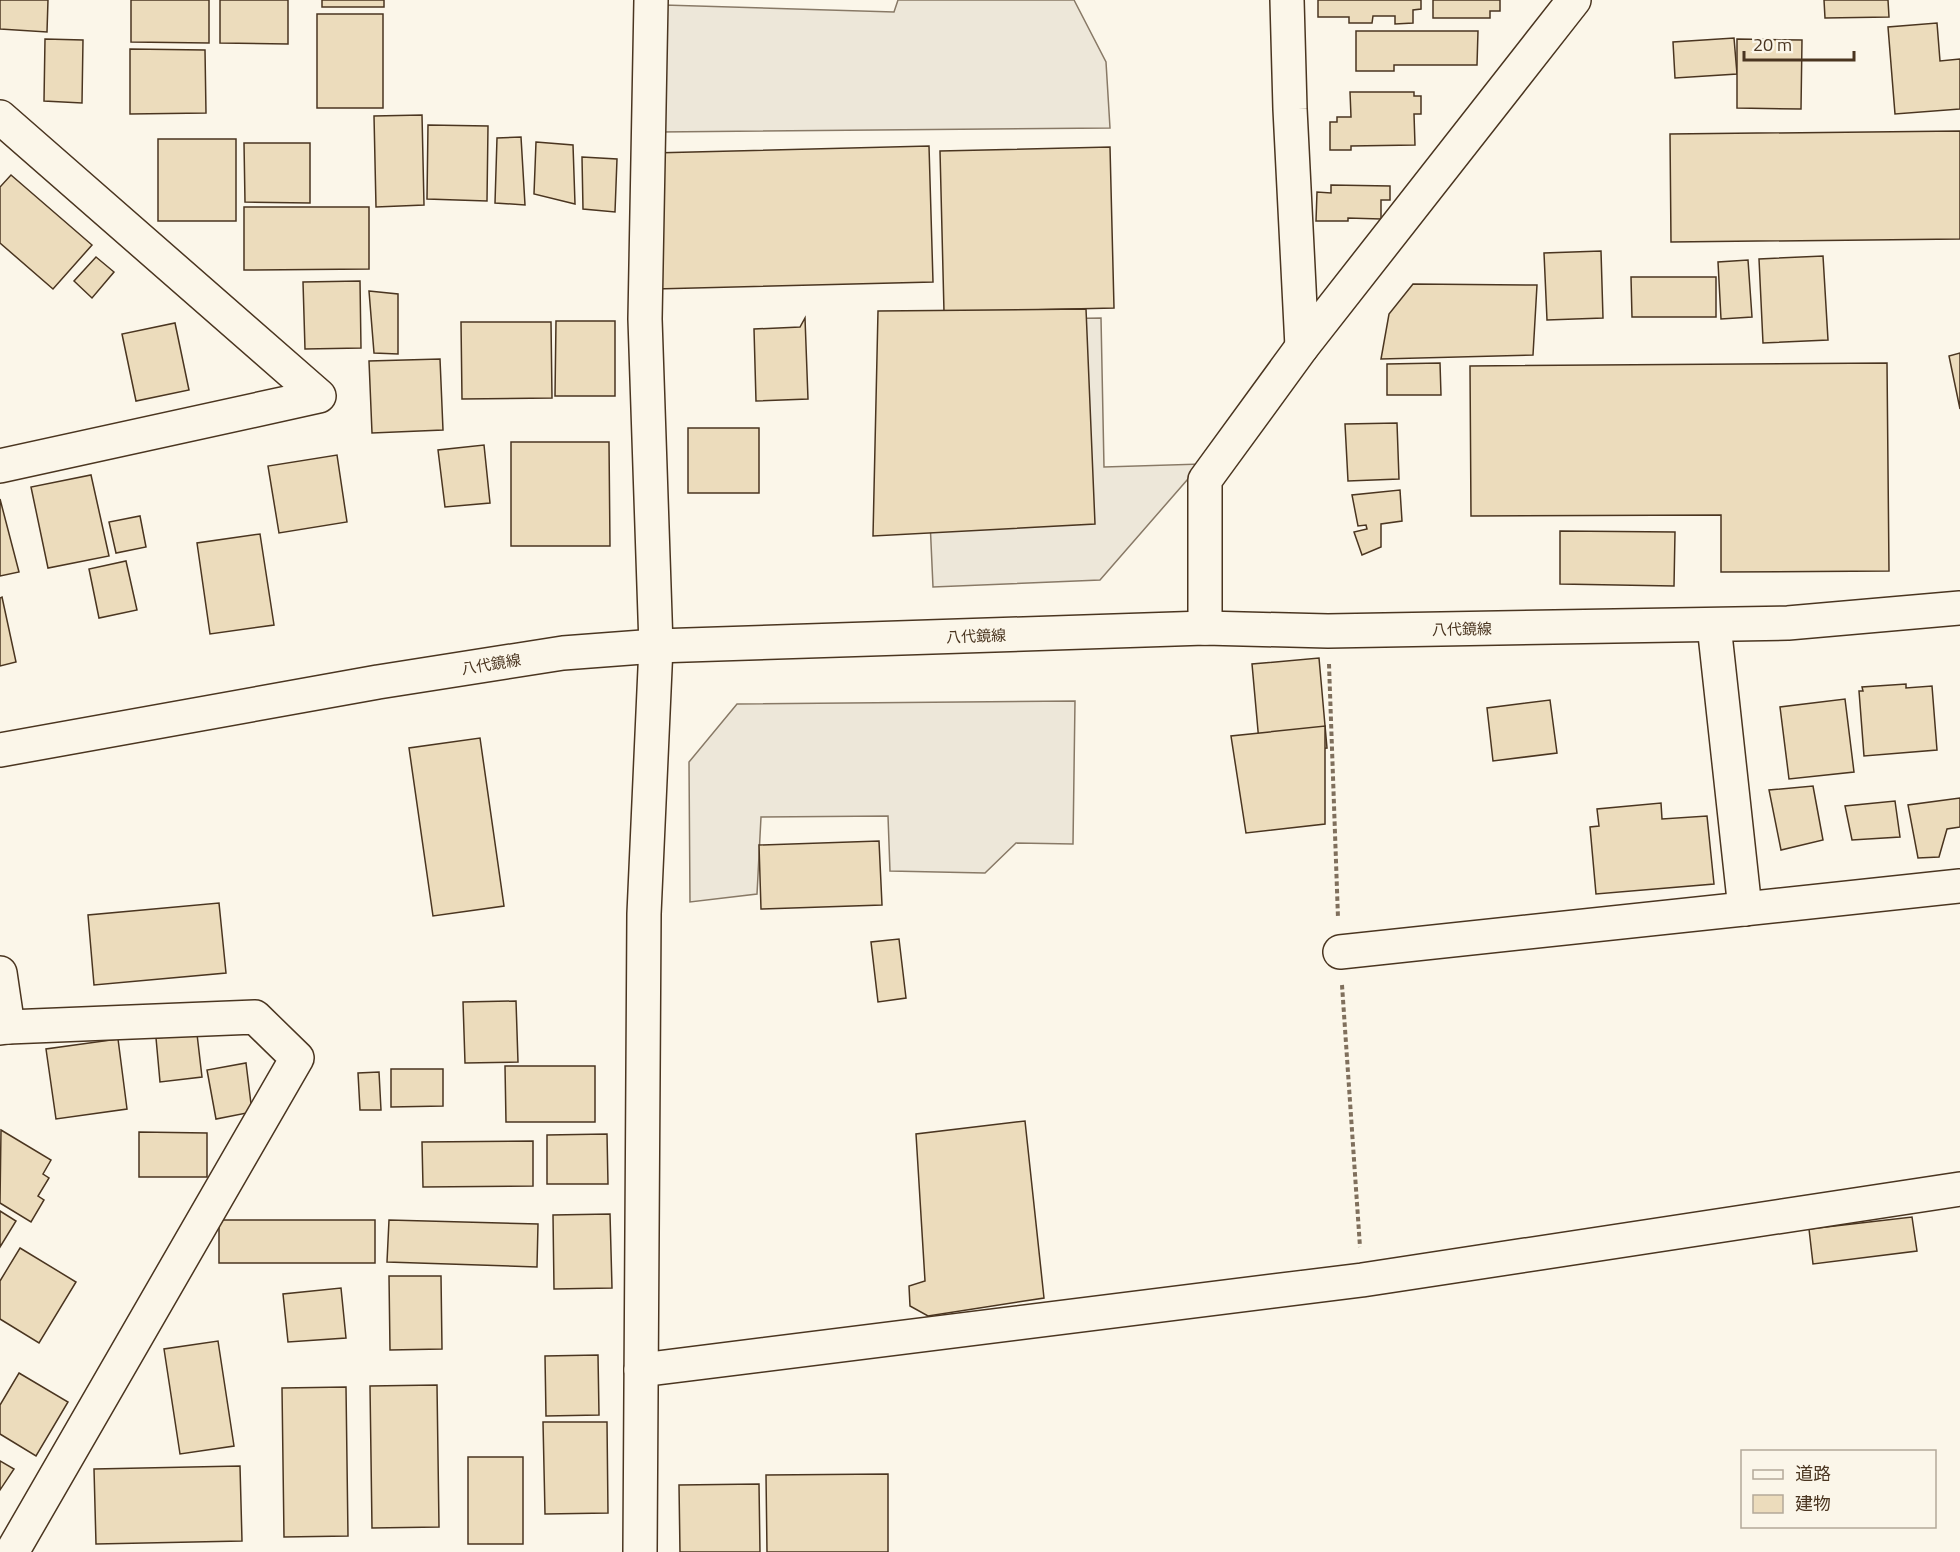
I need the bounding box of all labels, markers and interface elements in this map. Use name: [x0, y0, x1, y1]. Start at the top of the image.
scale bar: [1744, 24, 1854, 62]
text: 20 m: [1753, 31, 1792, 58]
street label: 八代鏡線: [1432, 617, 1492, 641]
street label: 八代鏡線: [946, 623, 1006, 649]
street label: 八代鏡線: [460, 648, 522, 680]
legend: [1741, 1450, 1936, 1528]
text: 道路: [1795, 1460, 1831, 1487]
text: 建物: [1795, 1490, 1831, 1517]

